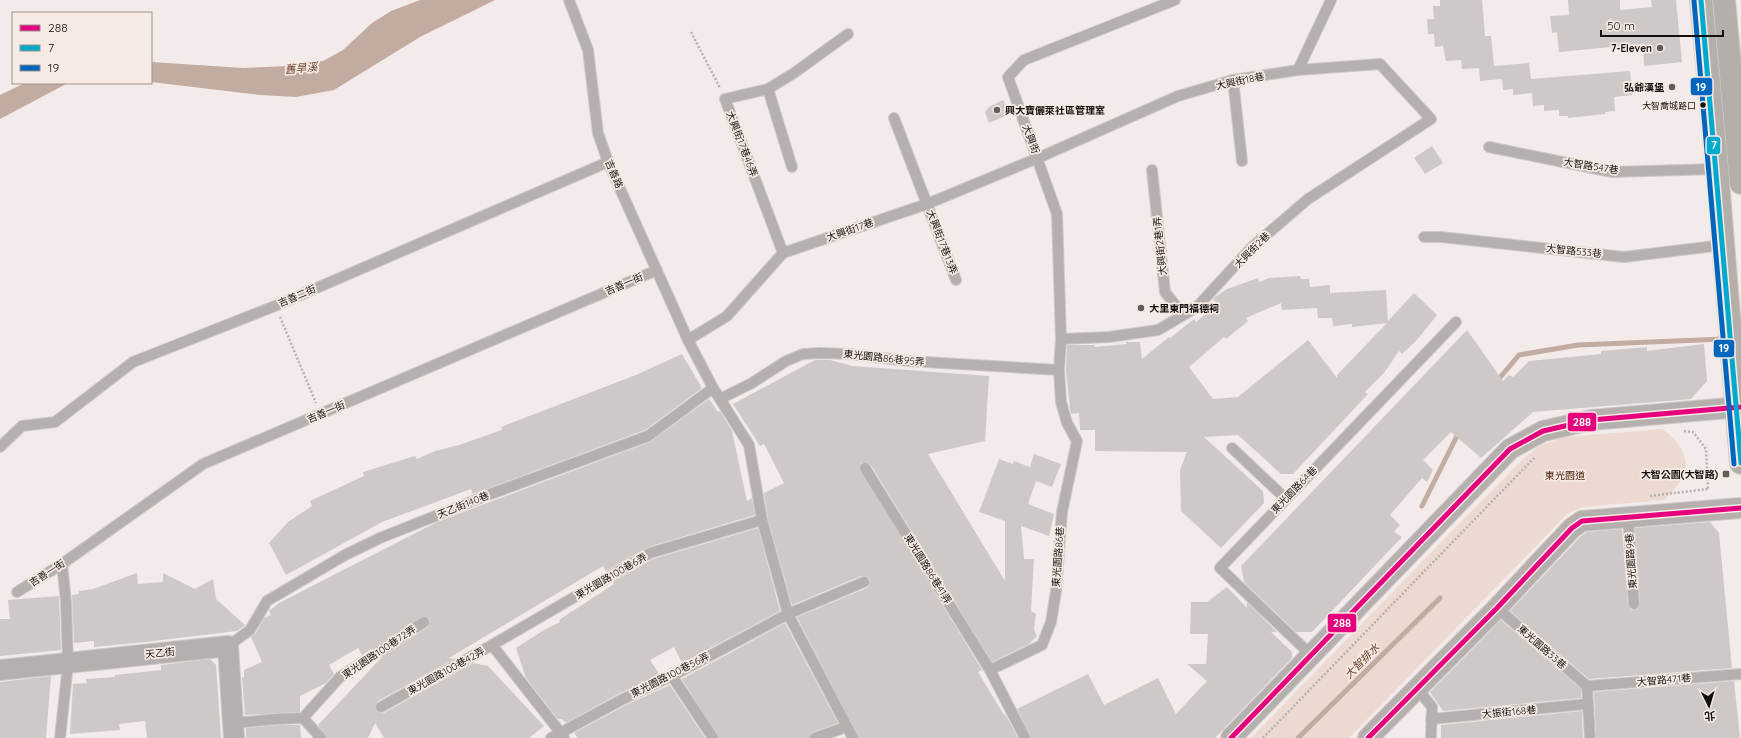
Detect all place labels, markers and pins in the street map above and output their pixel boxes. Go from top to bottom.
place label: 7-Eleven [1611,42,1652,55]
marker: 7-Eleven [1655,43,1665,53]
place label: 弘爺漢堡 [1624,81,1665,94]
marker: 弘爺漢堡 [1667,82,1677,92]
place label: 大智喬城路口 [1642,100,1696,111]
marker: 大智喬城路口 [1698,100,1708,110]
place label: 興大寶儷萊社區管理室 [1005,104,1105,117]
marker: 興大寶儷萊社區管理室 [992,105,1002,115]
place label: 大里東門福德祠 [1149,302,1219,315]
marker: 大里東門福德祠 [1136,303,1146,313]
place label: 大智公園(大智路) [1641,468,1718,481]
marker: 大智公園(大智路) [1721,469,1731,479]

